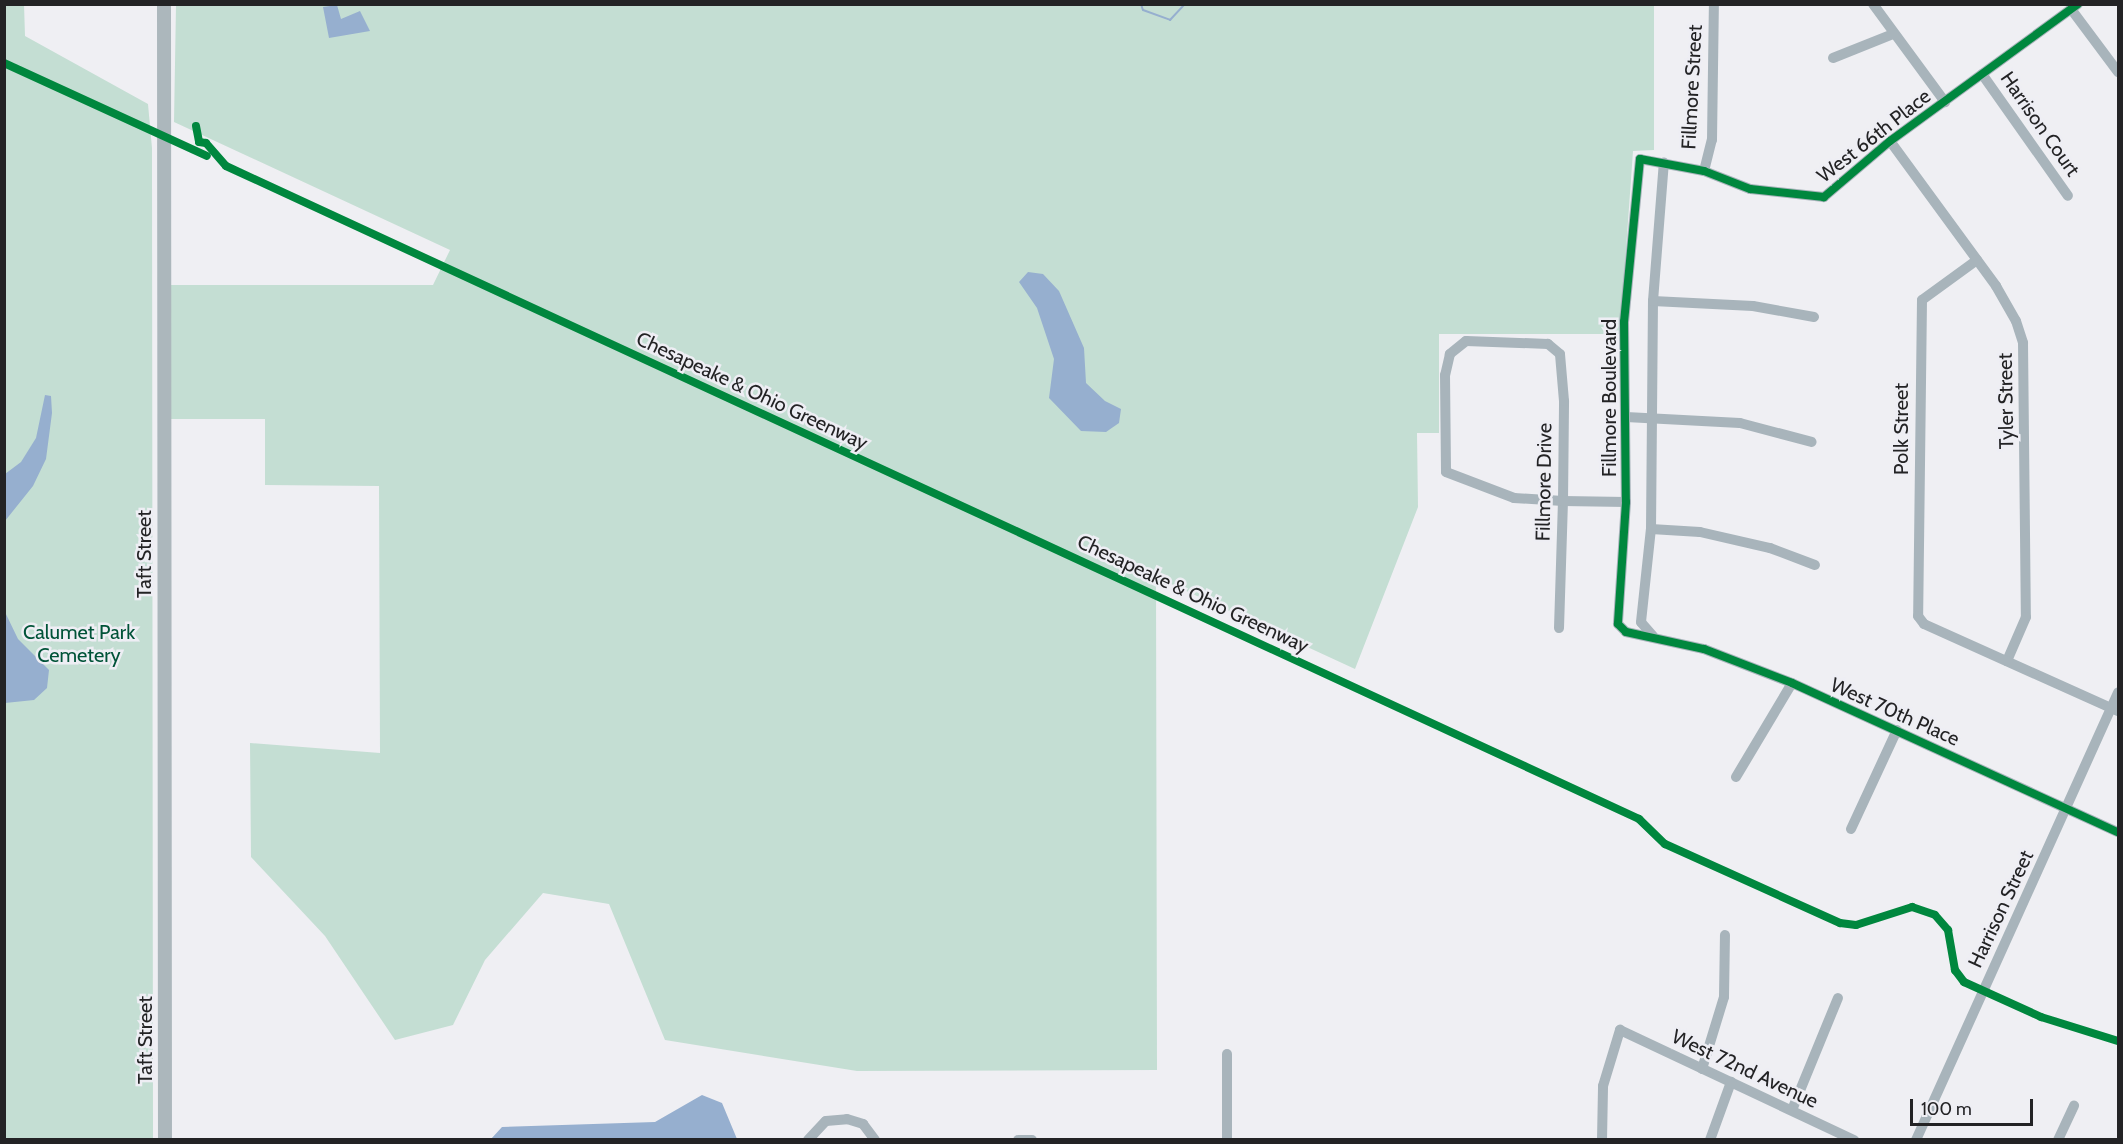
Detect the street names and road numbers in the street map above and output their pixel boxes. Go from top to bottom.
street label: Fillmore Street [1677,24,1707,150]
street label: Harrison Court [1995,67,2085,181]
street label: West 66th Place [1812,84,1936,188]
street label: Fillmore Boulevard [1597,319,1621,477]
street label: Chesapeake & Ohio Greenway [632,327,872,455]
street label: Tyler Street [1993,353,2019,449]
street label: Polk Street [1889,383,1913,475]
street label: Fillmore Drive [1531,423,1557,541]
street label: Taft Street [132,510,156,598]
street label: Chesapeake & Ohio Greenway [1073,530,1313,658]
street label: West 70th Place [1827,673,1963,751]
street label: Harrison Street [1963,846,2039,972]
street label: Taft Street [133,996,157,1084]
street label: West 72nd Avenue [1668,1025,1822,1113]

